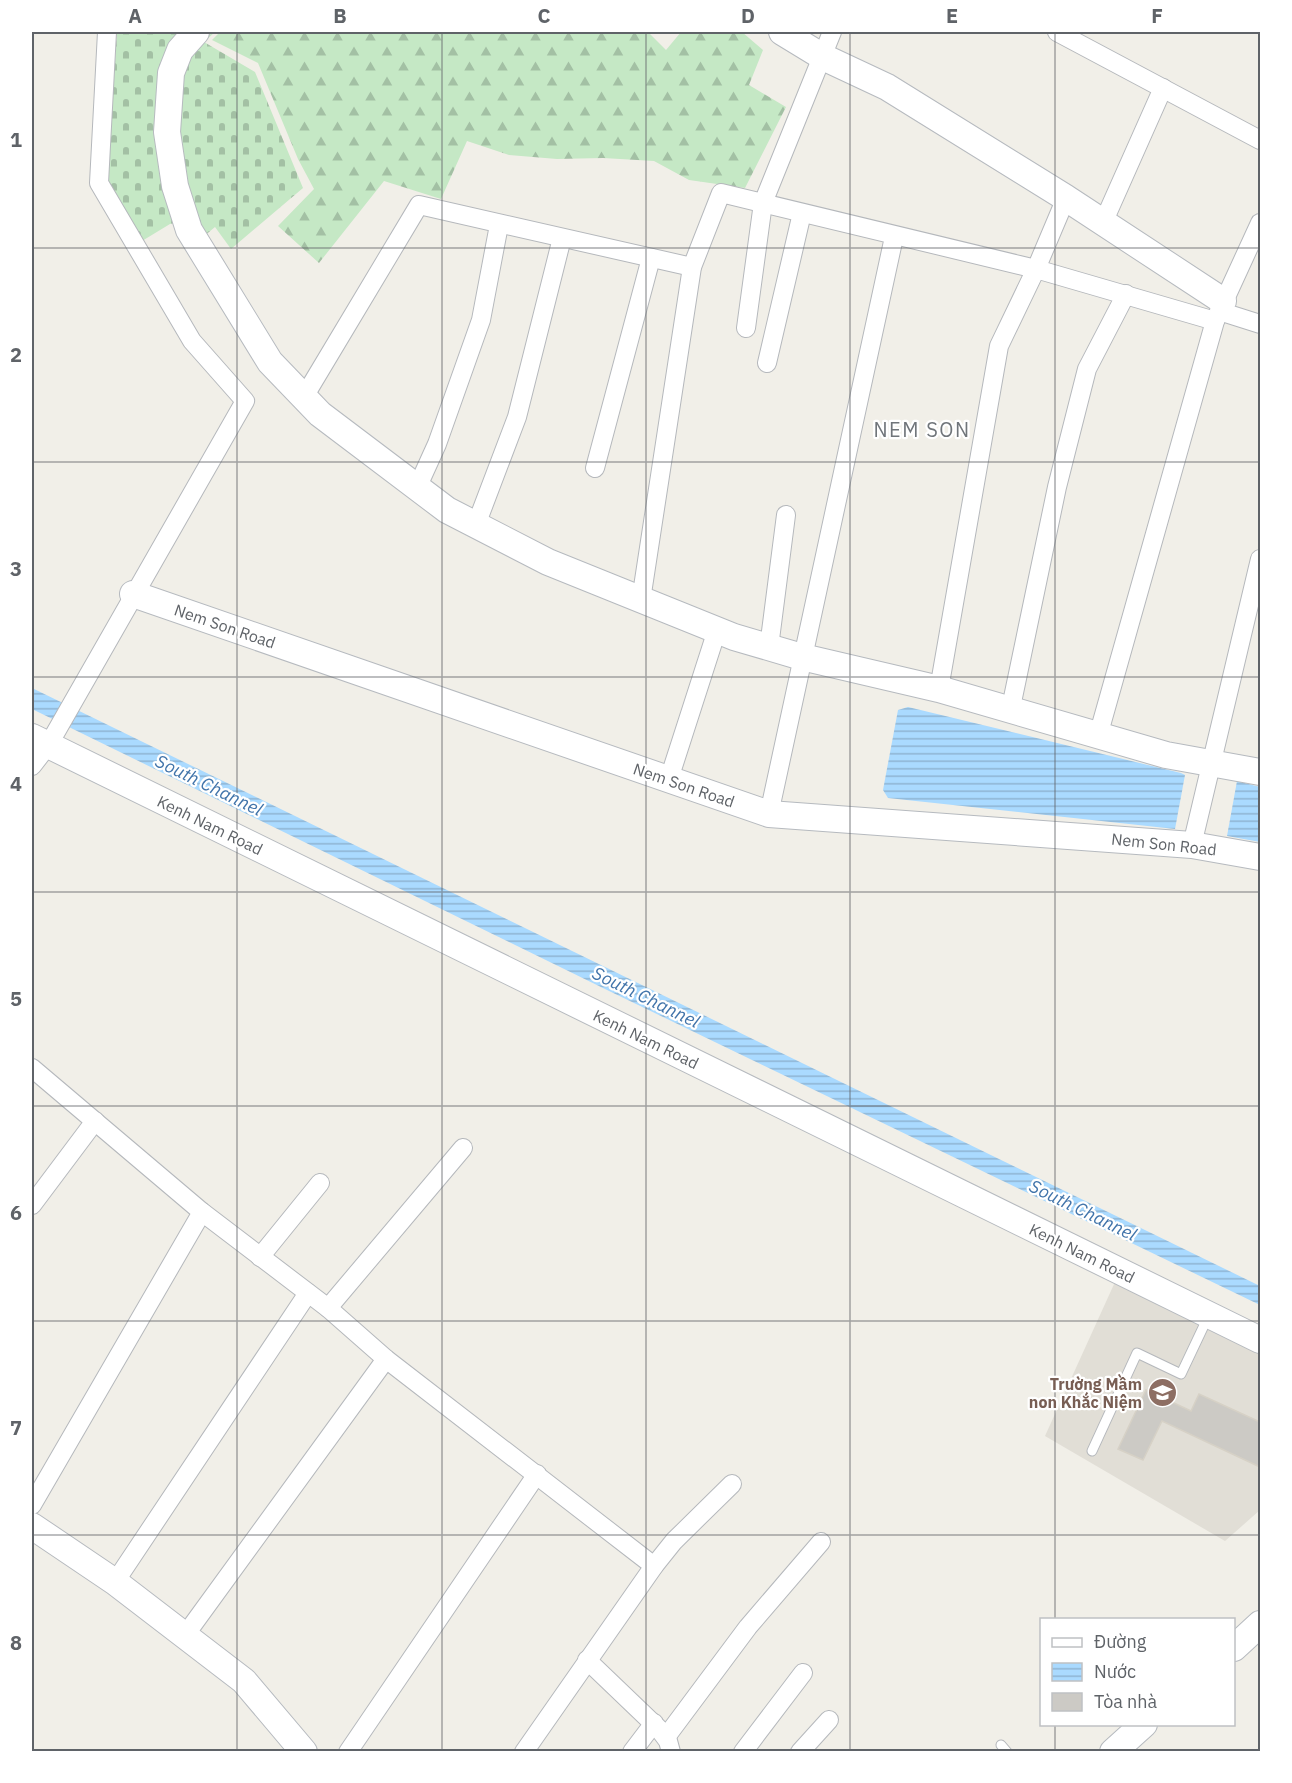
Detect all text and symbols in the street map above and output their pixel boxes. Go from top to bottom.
text: A [128,2,142,29]
text: B [333,2,347,29]
text: C [537,2,551,29]
text: D [741,2,755,29]
text: E [946,2,958,29]
text: F [1151,2,1163,29]
text: 1 [10,126,22,153]
text: 2 [10,341,22,368]
district label: NEM SON [873,416,971,443]
text: 3 [10,555,22,582]
street label: Nem Son Road [172,599,278,653]
water label: South Channel [152,749,267,821]
street label: Nem Son Road [631,758,737,812]
text: 4 [10,770,22,797]
street label: Kenh Nam Road [154,791,266,859]
street label: Nem Son Road [1110,829,1218,859]
water label: South Channel [589,961,704,1033]
text: 5 [10,985,22,1012]
street label: Kenh Nam Road [590,1005,702,1073]
water label: South Channel [1026,1174,1141,1246]
text: 6 [10,1199,22,1226]
street label: Kenh Nam Road [1026,1219,1138,1287]
place label: Trường Mầm non Khắc Niệm [1029,1373,1142,1412]
school or university icon: Trường Mầm non Khắc Niệm [1147,1377,1179,1409]
text: 7 [10,1414,22,1441]
legend [1040,1618,1235,1726]
text: 8 [10,1629,22,1656]
text: Đường [1094,1630,1147,1653]
text: Nước [1094,1660,1136,1683]
text: Tòa nhà [1094,1690,1158,1713]

